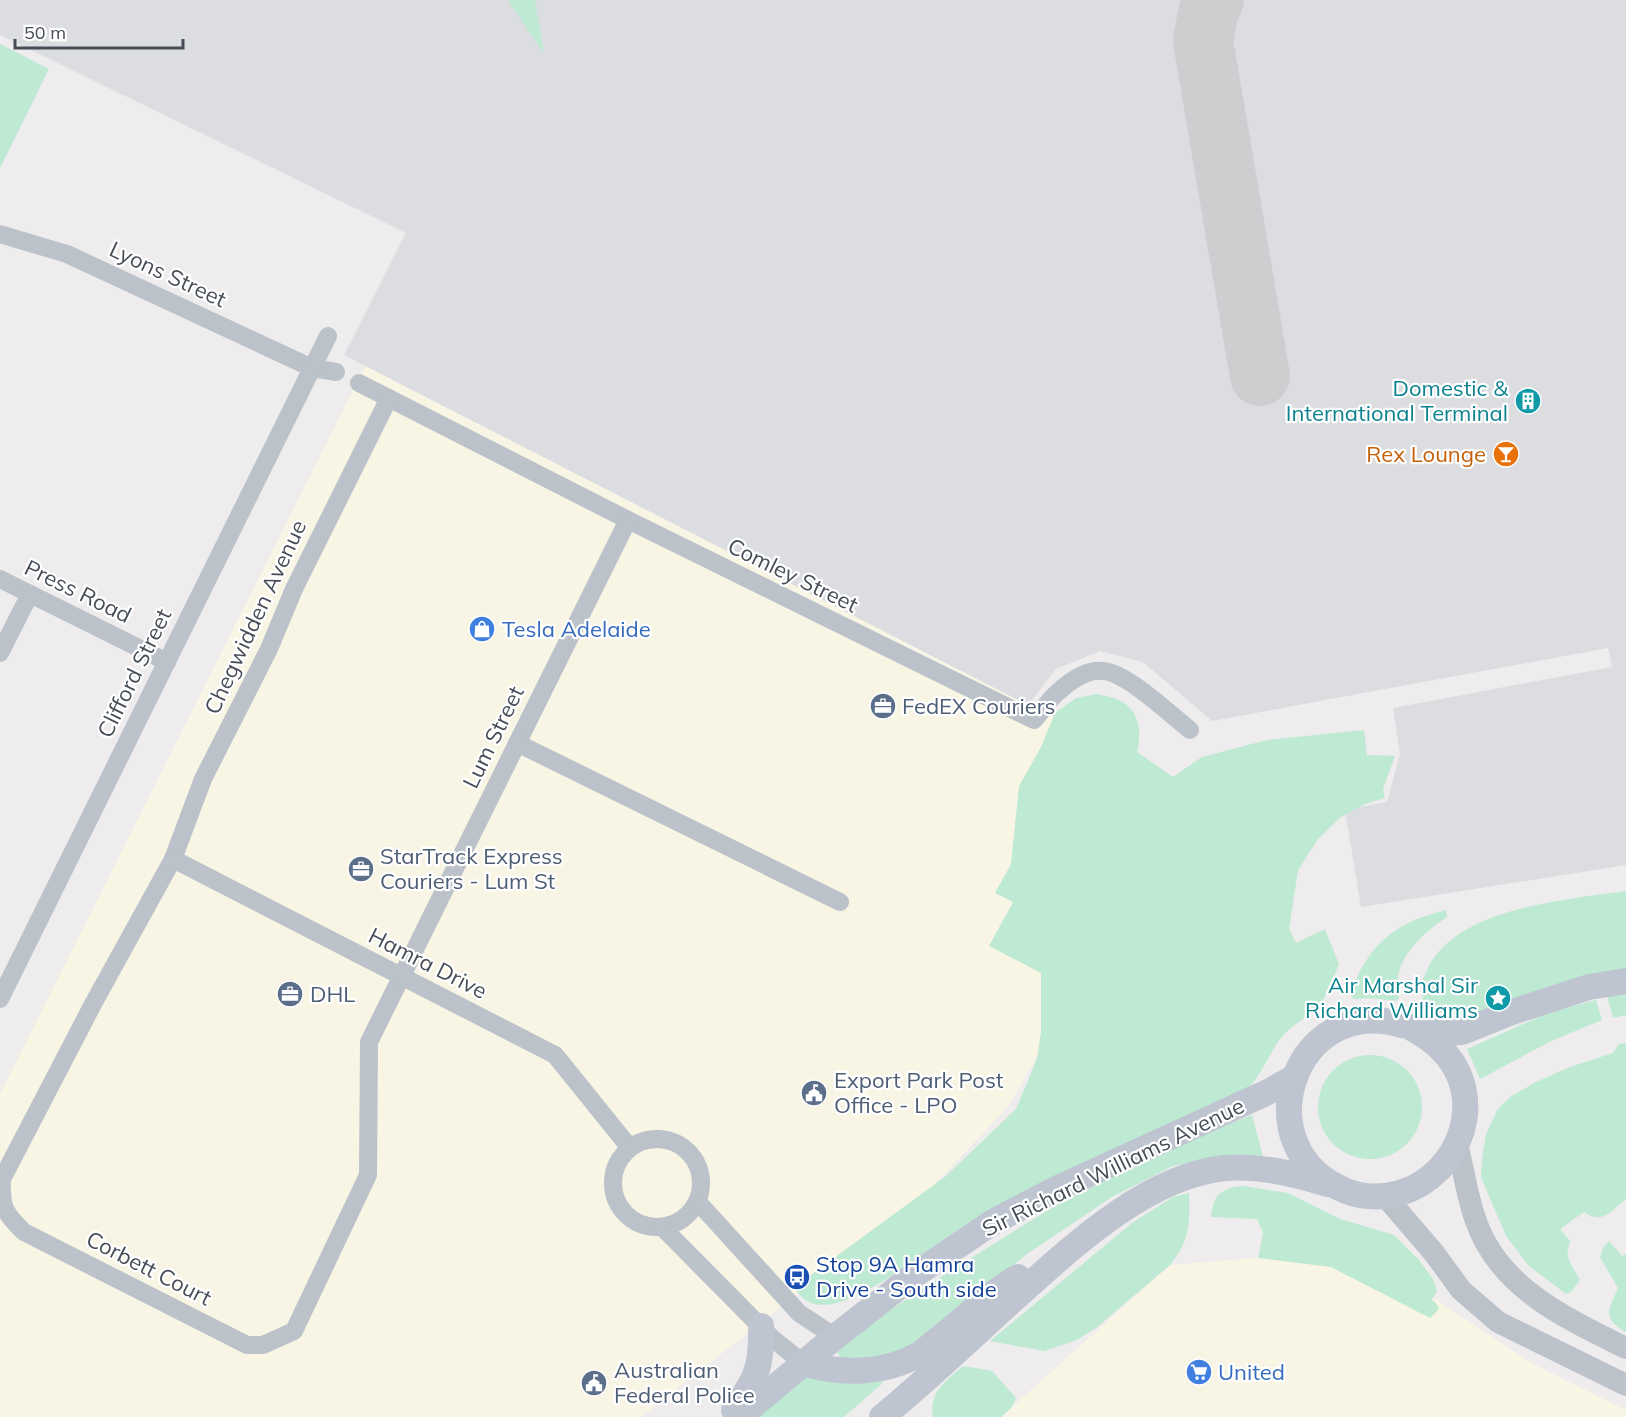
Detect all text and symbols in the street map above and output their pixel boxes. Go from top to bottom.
scale bar [15,12,183,50]
text: 50 m [24,21,66,44]
street label: Lyons Street [105,235,231,313]
place label: Domestic & International Terminal [1286,374,1509,427]
building icon: Domestic & International Terminal [1513,386,1543,416]
bar icon: Rex Lounge [1491,439,1521,469]
place label: Rex Lounge [1366,440,1486,468]
street label: Chegwidden Avenue [198,515,312,719]
street label: Comley Street [723,531,863,619]
street label: Press Road [20,553,136,629]
street label: Clifford Street [91,604,177,742]
shop icon: Tesla Adelaide [467,614,497,644]
place label: Tesla Adelaide [502,615,651,643]
street label: Lum Street [456,681,530,793]
office icon: FedEX Couriers [868,691,898,721]
place label: FedEX Couriers [902,692,1055,720]
place label: StarTrack Express Couriers - Lum St [380,842,563,895]
office icon: StarTrack Express Couriers - Lum St [346,854,376,884]
street label: Hamra Drive [364,921,492,1005]
place label: Air Marshal Sir Richard Williams [1305,971,1478,1024]
office icon: DHL [275,979,305,1009]
place label: DHL [310,980,355,1008]
place icon: Air Marshal Sir Richard Williams [1483,983,1513,1013]
place label: Export Park Post Office - LPO [834,1066,1004,1119]
public building icon: Export Park Post Office - LPO [799,1078,829,1108]
street label: Sir Richard Williams Avenue [977,1091,1249,1243]
street label: Corbett Court [82,1225,216,1312]
place label: Stop 9A Hamra Drive - South side [816,1250,997,1303]
bus stop icon: Stop 9A Hamra Drive - South side [782,1262,812,1292]
place label: Australian Federal Police [614,1356,755,1409]
supermarket icon: United [1184,1357,1214,1387]
place label: United [1218,1358,1285,1386]
public building icon: Australian Federal Police [579,1368,609,1398]

